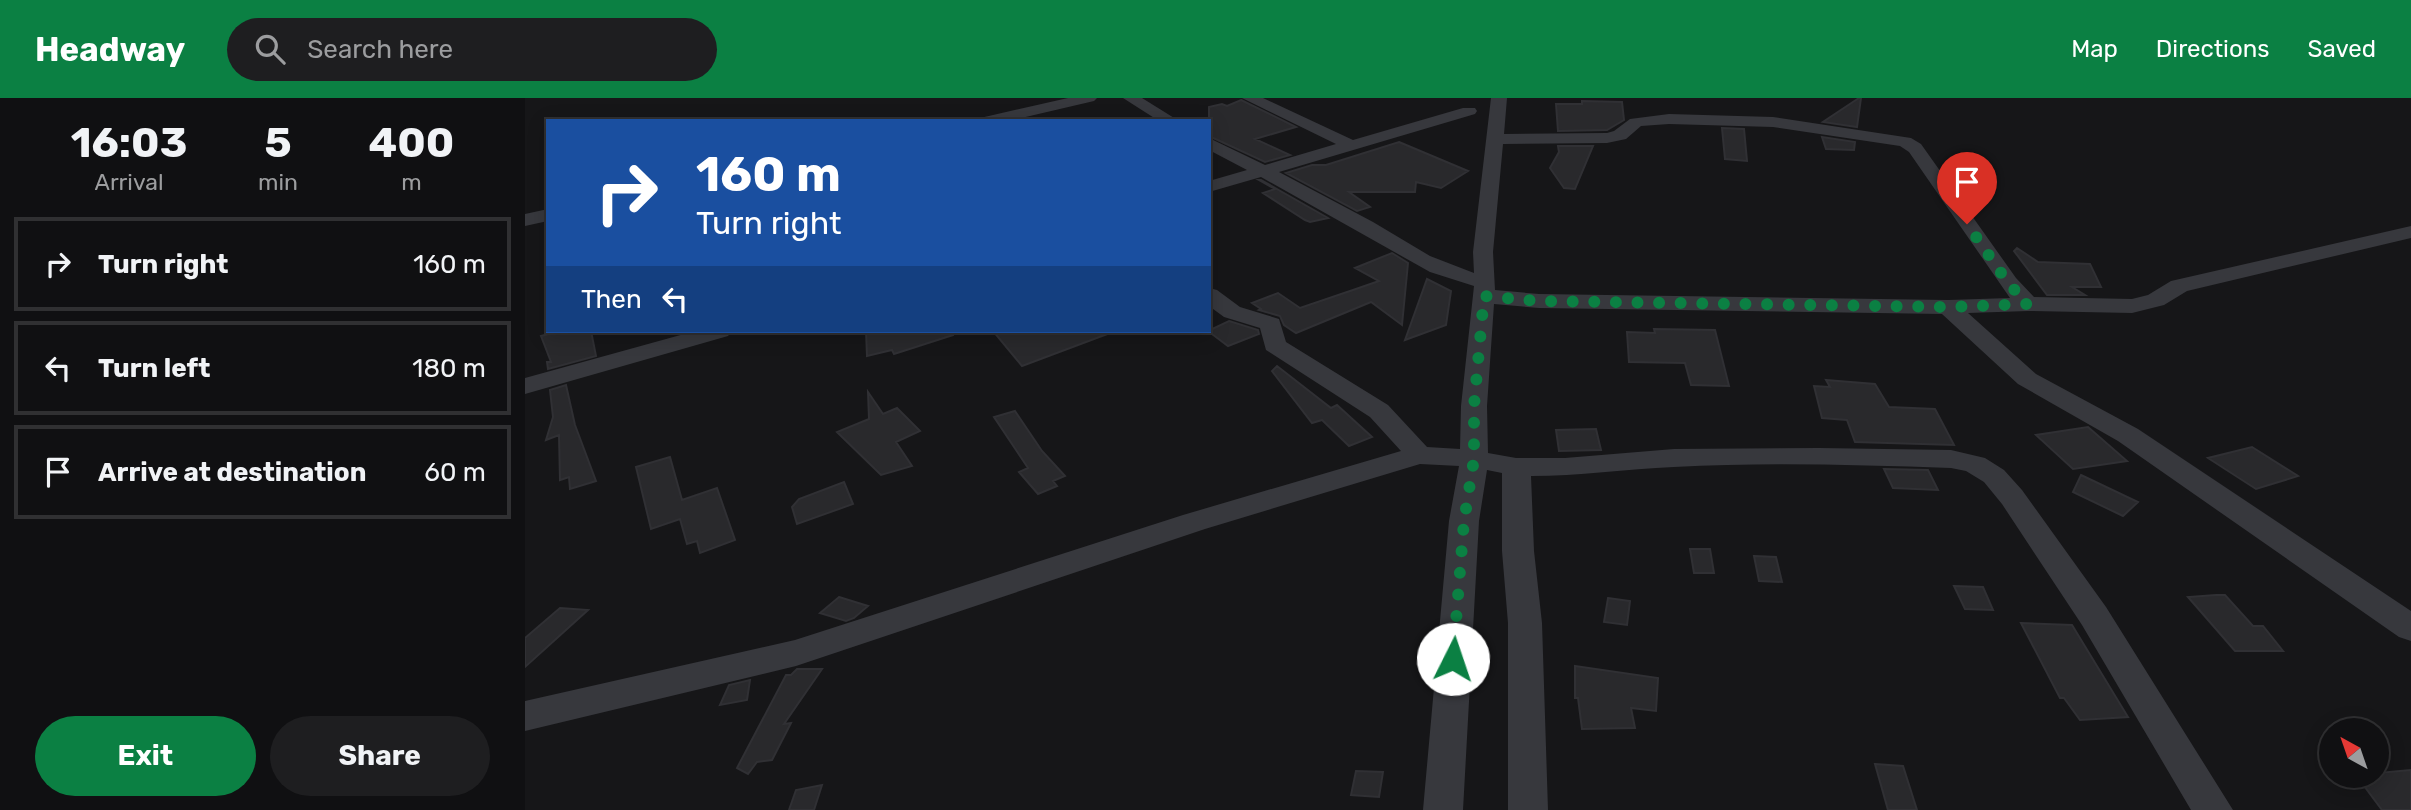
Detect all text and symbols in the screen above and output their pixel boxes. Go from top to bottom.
search box [227,18,717,81]
text: Headway [35,30,185,69]
icon: search [251,30,289,68]
text: Search here [307,34,453,65]
text: Map [2071,35,2118,63]
text: Directions [2156,35,2269,63]
text: Saved [2307,35,2376,63]
text: 16:03 [71,118,187,168]
text: 5 [264,118,292,168]
text: 400 [369,118,454,168]
text: 160 m [696,145,841,203]
icon: right [581,147,672,238]
pin [1937,152,1997,224]
icon: arrive [1948,163,1986,201]
text: Arrival [94,168,164,196]
text: min [258,168,298,196]
text: m [401,168,422,196]
text: Turn right [696,204,841,242]
icon: right [39,245,77,283]
text: Turn right [98,249,228,280]
text: 160 m [413,249,486,280]
icon: left [656,280,694,318]
text: Then [581,284,642,315]
icon: left [39,349,77,387]
text: Turn left [98,353,210,384]
text: 180 m [412,353,486,384]
icon: arrive [39,453,77,491]
text: Arrive at destination [98,457,366,488]
text: 60 m [424,457,486,488]
position arrow [1416,622,1490,696]
button: Exit [35,716,256,796]
button: Share [270,716,490,796]
north arrow [2319,718,2389,788]
map controls [2319,718,2389,788]

